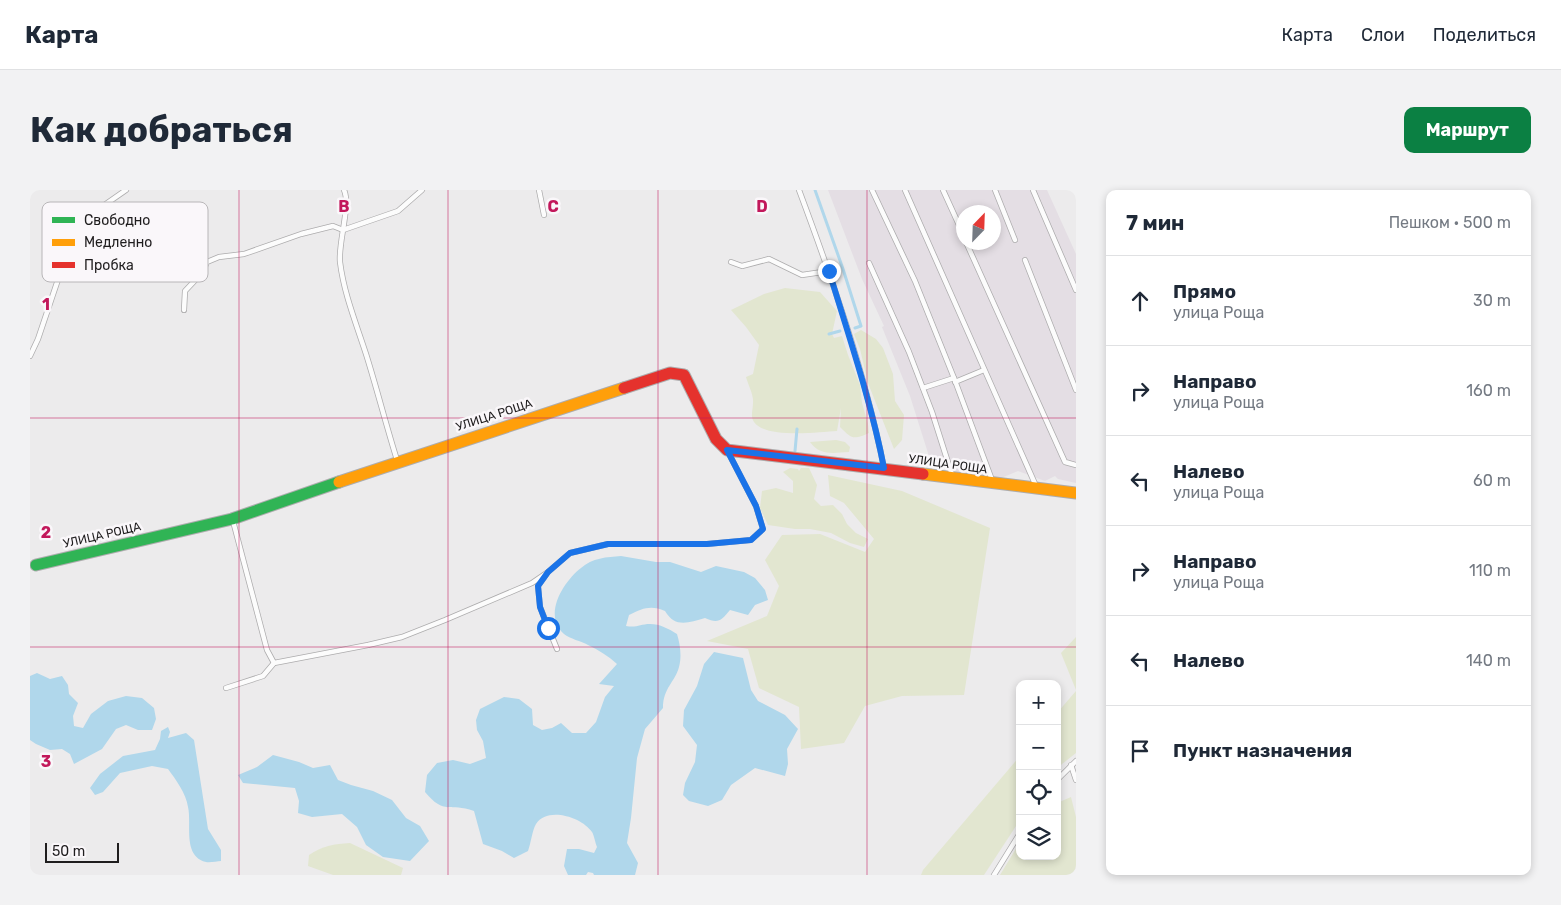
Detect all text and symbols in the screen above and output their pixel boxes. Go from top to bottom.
text: Карта [25,21,98,49]
text: Карта [1282,24,1333,46]
text: Слои [1361,24,1405,46]
text: Поделиться [1433,24,1536,46]
button: Маршрут [1404,107,1531,153]
text: Как добраться [30,109,293,151]
text: B [338,197,350,216]
text: C [547,197,559,216]
text: D [756,197,768,216]
legend [42,202,208,282]
north arrow [956,205,1001,250]
text: 7 мин [1126,210,1185,235]
text: Свободно [84,212,150,229]
text: Пешком · 500 m [1389,213,1511,232]
text: Медленно [84,234,152,251]
text: Пробка [84,257,134,274]
route end [818,260,841,283]
text: Прямо [1173,280,1236,303]
icon: ahead [1126,287,1154,315]
text: 30 m [1473,291,1511,310]
text: 1 [42,295,50,314]
text: улица Роща [1173,303,1264,322]
text: Направо [1173,370,1257,393]
icon: right [1126,377,1154,405]
text: 160 m [1466,381,1511,400]
text: улица Роща [1173,393,1264,412]
street label: УЛИЦА РОЩА [454,396,534,434]
street label: УЛИЦА РОЩА [908,452,988,476]
text: Налево [1173,460,1245,483]
icon: left [1126,467,1154,495]
text: 60 m [1473,471,1511,490]
text: улица Роща [1173,483,1264,502]
street label: УЛИЦА РОЩА [62,519,142,551]
text: 2 [41,523,51,542]
text: Направо [1173,550,1257,573]
icon: right [1126,557,1154,585]
text: 110 m [1469,561,1511,580]
text: улица Роща [1173,573,1264,592]
route start [537,617,560,640]
icon: left [1126,647,1154,675]
text: Налево [1173,649,1245,672]
text: 140 m [1466,651,1511,670]
map controls [1016,680,1061,860]
button: + [1016,680,1061,725]
button: − [1016,725,1061,770]
icon: arrive [1126,737,1154,765]
text: Пункт назначения [1173,739,1352,762]
text: 3 [41,752,51,771]
button: locate [1016,770,1061,815]
button: layers [1016,815,1061,860]
scale bar [45,840,119,863]
text: 50 m [52,843,85,860]

